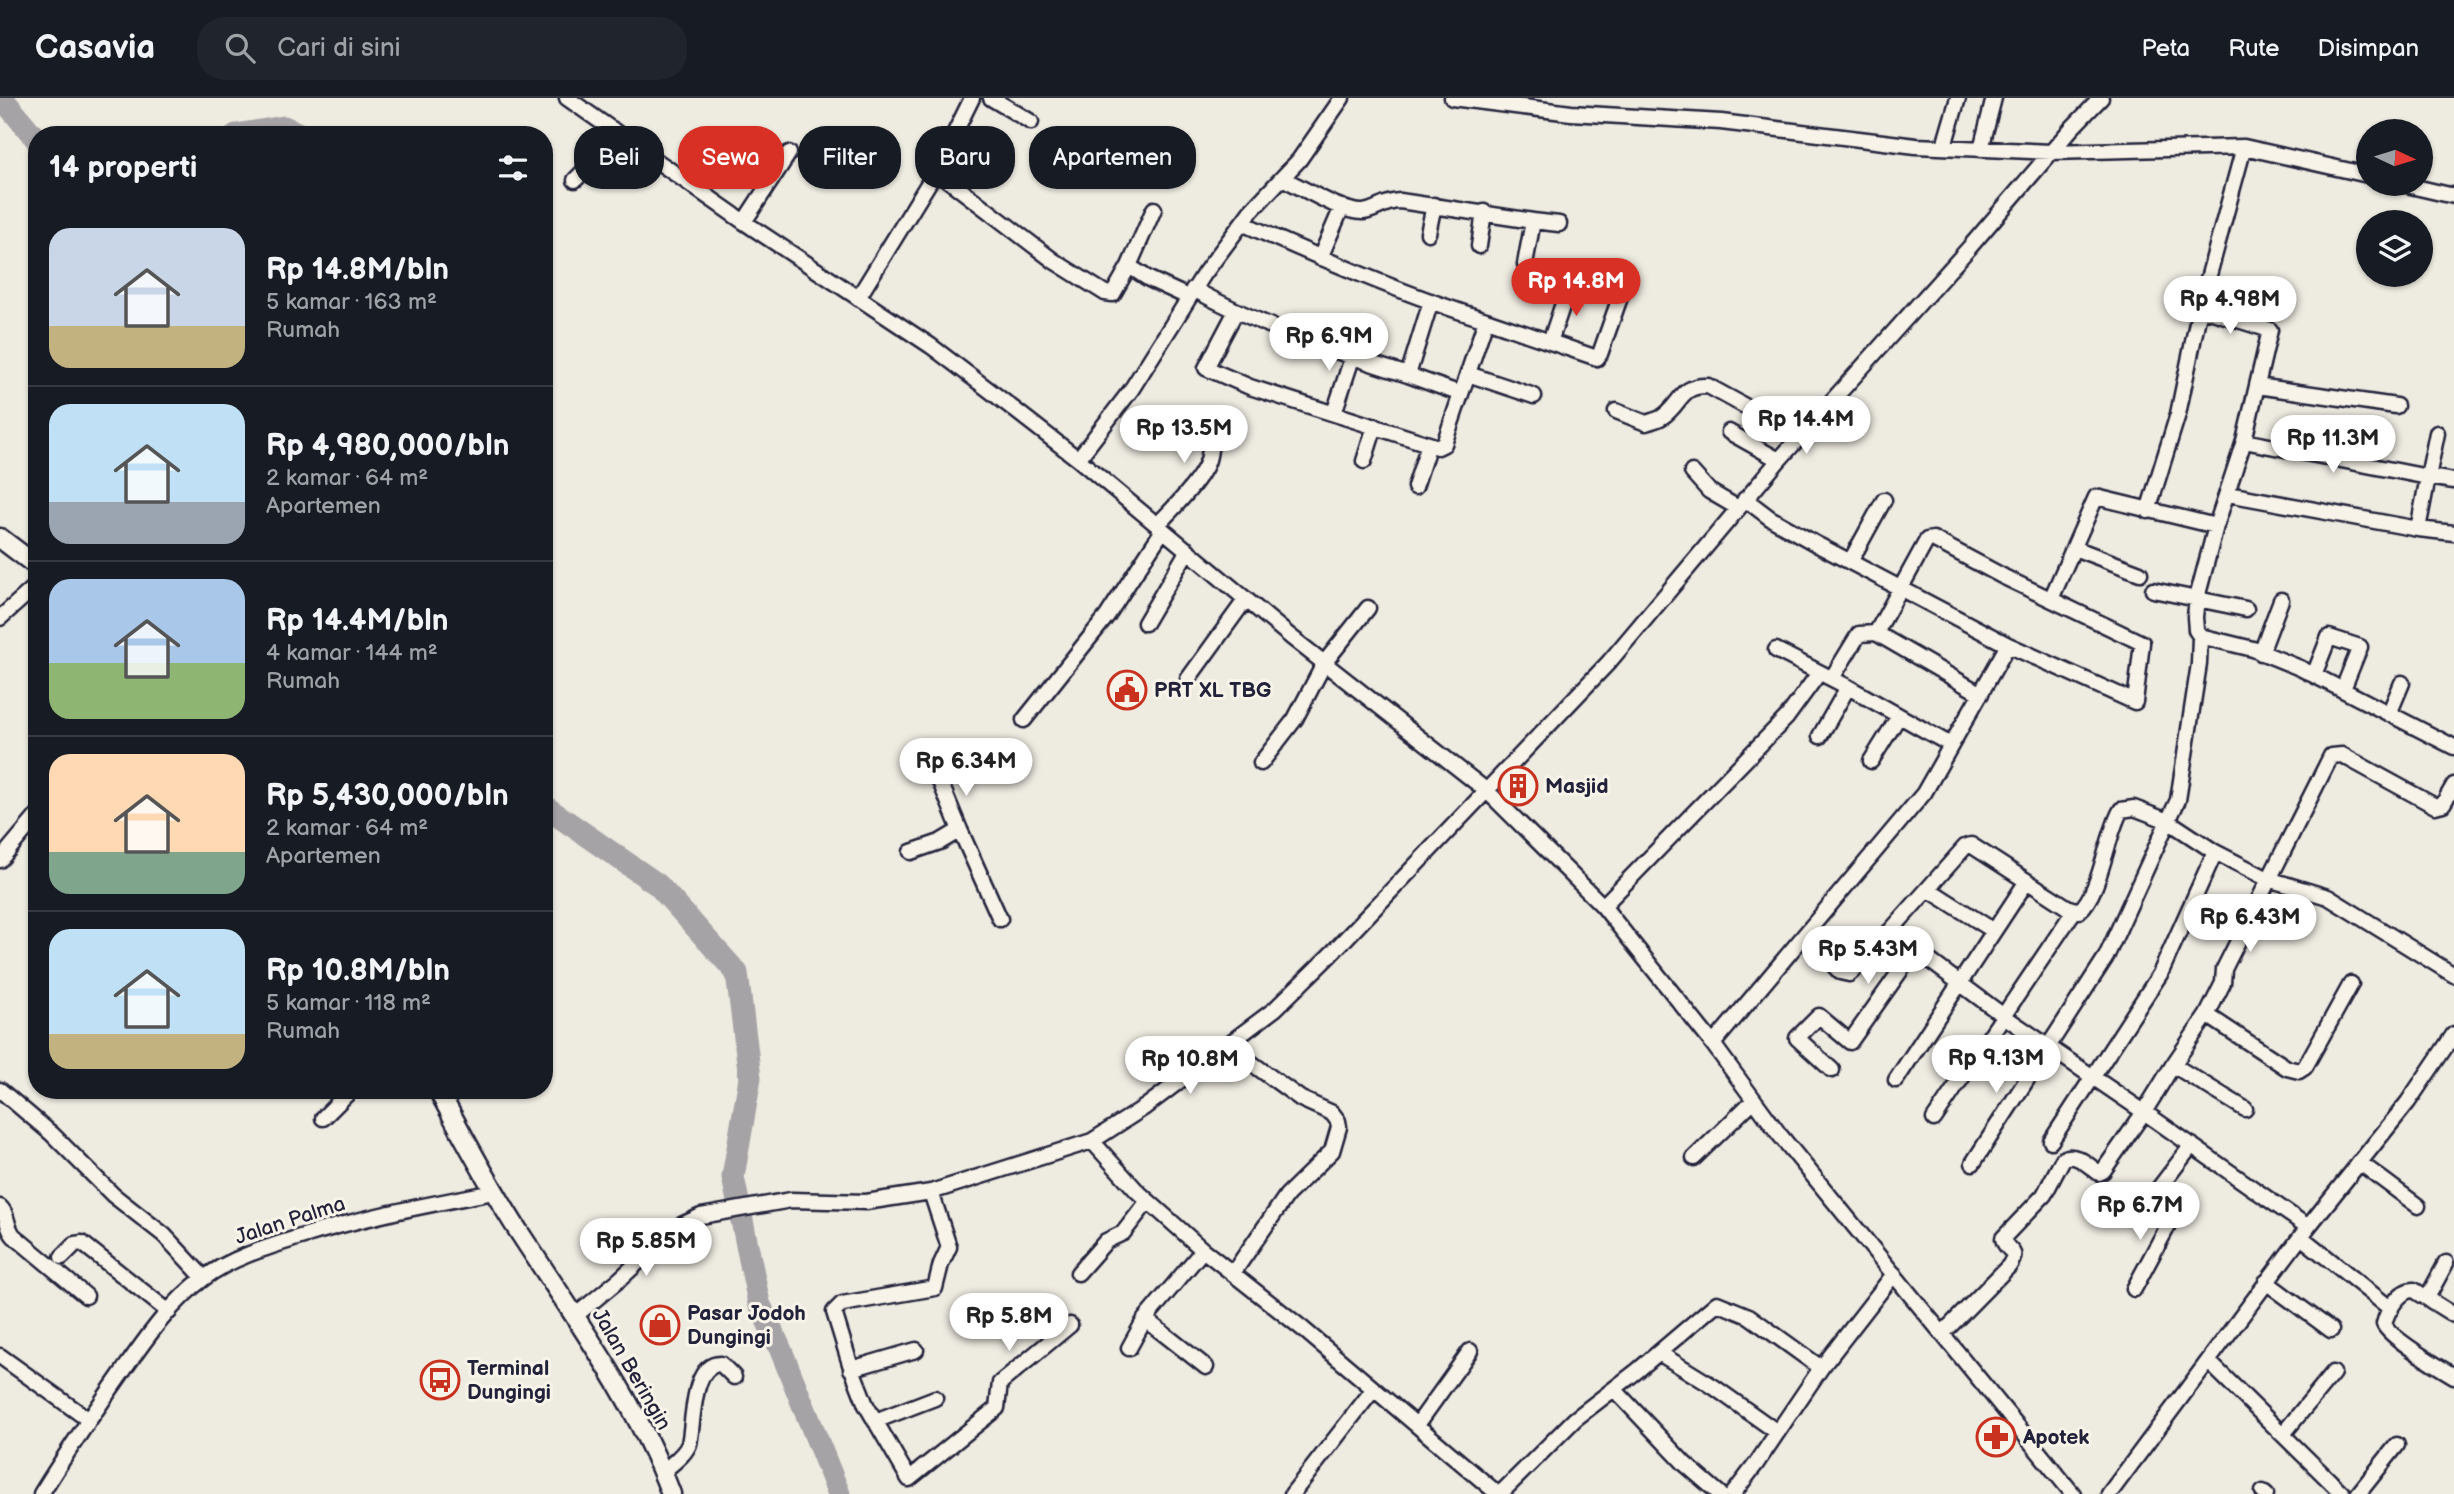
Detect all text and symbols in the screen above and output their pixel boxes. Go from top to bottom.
search box [197,17,687,80]
text: Casavia [35,28,155,68]
icon: search [221,29,259,67]
text: Cari di sini [277,33,401,64]
text: Peta [2142,34,2190,63]
text: Rute [2228,34,2280,63]
text: Disimpan [2318,34,2419,63]
north arrow [2356,119,2432,196]
map controls [2356,119,2433,287]
chip: Beli [574,126,664,189]
chip: Sewa [678,126,784,189]
chip: Filter [798,126,901,189]
chip: Baru [915,126,1015,189]
chip: Apartemen [1029,126,1196,189]
icon: filters [494,149,532,187]
text: 14 properti [49,150,197,186]
button: layers [2356,210,2433,287]
text: Rp 14.8M/bln [266,252,449,288]
icon: home [105,256,189,340]
pin: Rp 14.8M [1504,258,1648,318]
text: Rp 14.8M [1527,267,1625,295]
pin: Rp 4.98M [2158,276,2302,336]
text: Rp 4.98M [2180,285,2280,313]
text: 5 kamar · 163 m² [266,288,437,316]
pin: Rp 6.9M [1264,314,1394,373]
text: Rumah [266,316,340,344]
text: Rp 6.9M [1285,322,1373,350]
pin: Rp 14.4M [1734,396,1878,456]
text: Rp 14.4M [1758,405,1854,433]
pin: Rp 13.5M [1112,406,1256,465]
text: Rp 13.5M [1136,414,1232,442]
pin: Rp 11.3M [2261,416,2405,475]
text: Rp 11.3M [2287,424,2379,452]
text: Rp 4,980,000/bln [266,428,509,464]
icon: home [105,432,189,516]
text: 2 kamar · 64 m² [266,464,428,492]
text: Apartemen [266,492,381,520]
text: Rp 14.4M/bln [266,603,449,639]
icon: home [105,607,189,691]
text: 4 kamar · 144 m² [266,639,438,667]
text: Rumah [266,667,340,695]
public building icon: PRT XL TBG [1106,669,1148,711]
place label: PRT XL TBG [1154,678,1272,703]
pin: Rp 6.34M [894,738,1038,798]
text: Rp 6.34M [916,747,1016,775]
building icon: Masjid [1497,765,1539,807]
place label: Masjid [1545,774,1609,799]
text: Rp 5,430,000/bln [266,778,509,814]
icon: home [105,782,189,866]
text: 2 kamar · 64 m² [266,814,428,842]
text: Apartemen [266,842,381,870]
pin: Rp 6.43M [2178,894,2322,954]
text: Rp 6.43M [2200,903,2300,931]
pin: Rp 5.43M [1796,926,1940,986]
text: Rp 5.43M [1818,935,1918,963]
text: Rp 10.8M/bln [266,953,450,989]
icon: home [105,957,189,1041]
text: 5 kamar · 118 m² [266,989,431,1017]
text: Rumah [266,1017,340,1045]
pin: Rp 9.13M [1924,1035,2068,1095]
pin: Rp 10.8M [1118,1037,1262,1096]
text: Rp 9.13M [1948,1044,2044,1072]
text: Rp 10.8M [1141,1045,1239,1073]
pin: Rp 6.7M [2075,1182,2205,1242]
street label: Jalan Palma [232,1191,348,1250]
text: Rp 6.7M [2097,1191,2183,1219]
pin: Rp 5.85M [574,1218,718,1278]
text: Rp 5.85M [596,1227,696,1255]
pin: Rp 5.8M [944,1294,1074,1353]
place label: Pasar Jodoh Dungingi [687,1301,806,1350]
text: Rp 5.8M [965,1302,1053,1330]
street label: Jalan Beringin [587,1304,676,1435]
shop icon: Pasar Jodoh Dungingi [639,1304,681,1346]
place label: Terminal Dungingi [467,1356,551,1405]
bus stop icon: Terminal Dungingi [419,1359,461,1401]
pharmacy icon: Apotek [1975,1416,2017,1458]
place label: Apotek [2022,1425,2089,1450]

